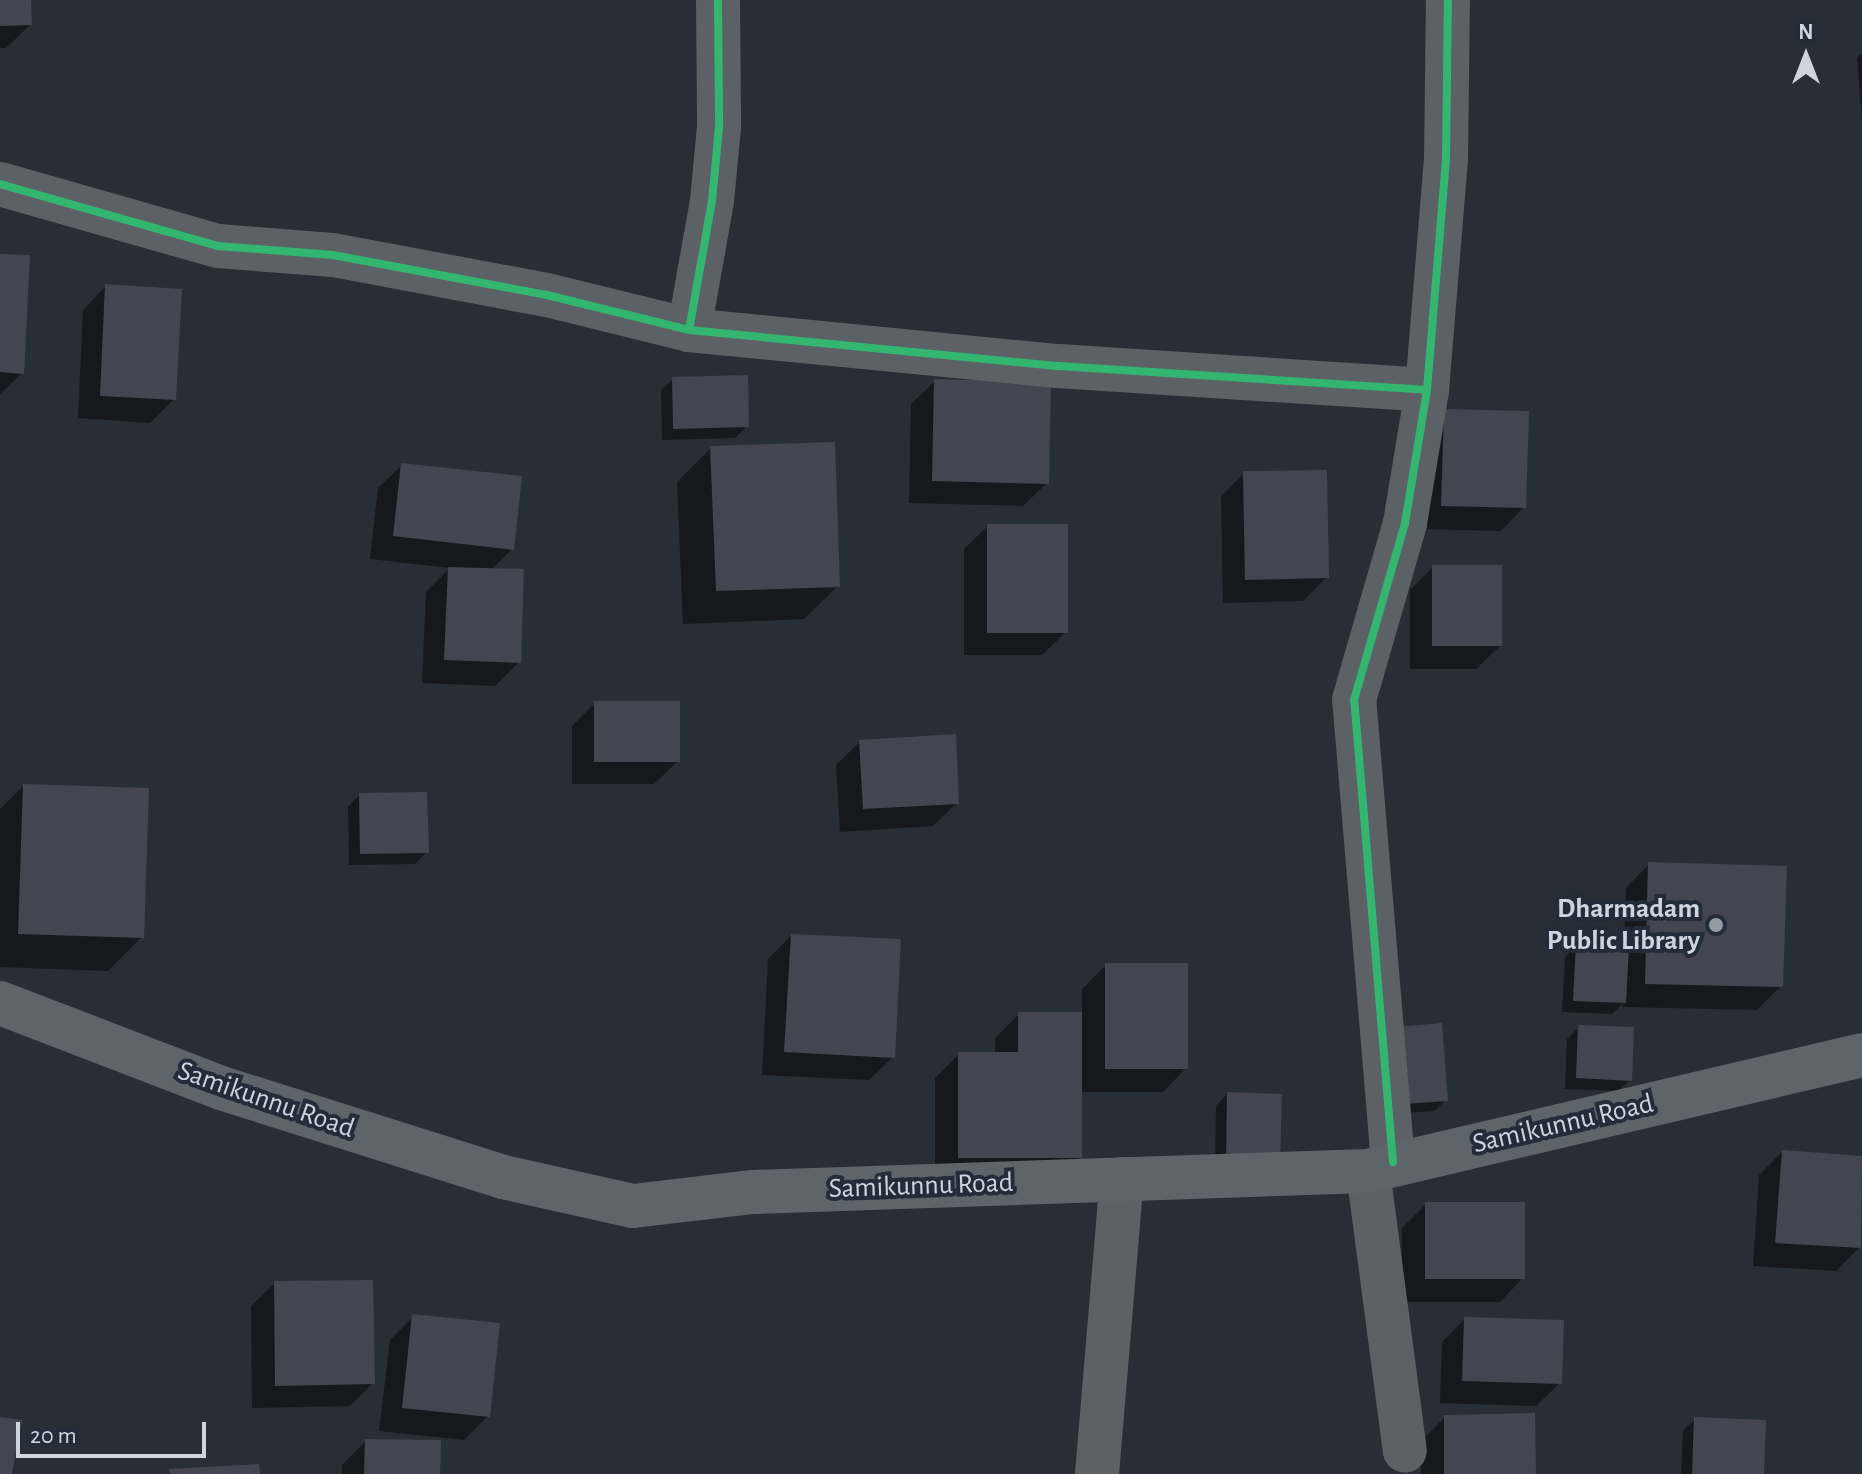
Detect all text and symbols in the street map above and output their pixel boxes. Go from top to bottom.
north arrow [1766,16,1846,96]
text: N [1798,21,1814,43]
place label: Dharmadam Public Library [1547,892,1700,958]
marker: Dharmadam Public Library [1707,916,1725,934]
street label: Samikunnu Road [173,1054,359,1146]
street label: Samikunnu Road [1469,1087,1657,1161]
street label: Samikunnu Road [828,1166,1014,1206]
scale bar [20,1406,210,1456]
text: 20 m [30,1424,77,1448]

